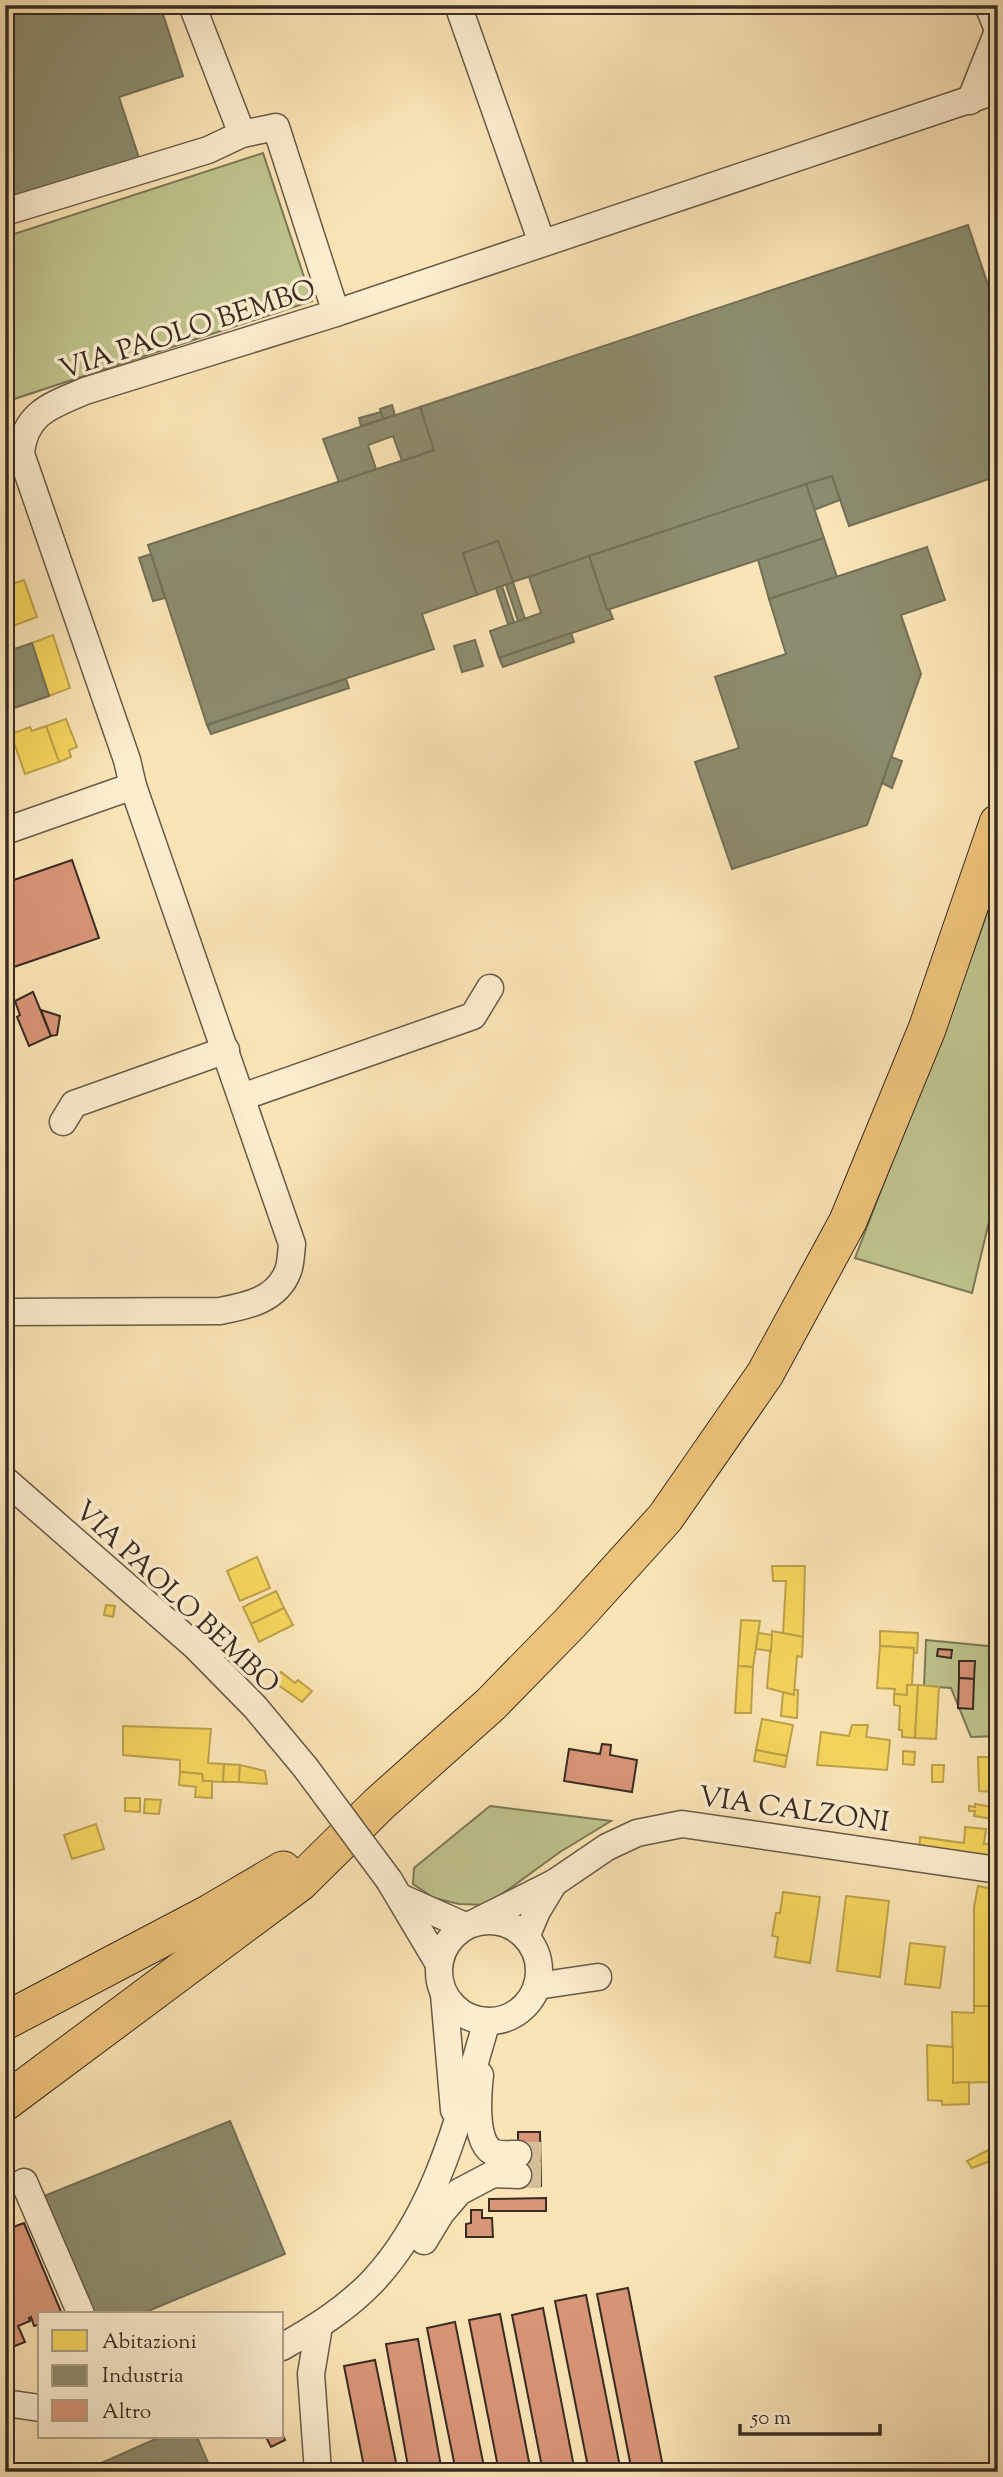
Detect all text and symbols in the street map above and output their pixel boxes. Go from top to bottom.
street label: VIA PAOLO BEMBO [55,271,321,391]
street label: VIA PAOLO BEMBO [64,1492,287,1704]
street label: VIA CALZONI [696,1778,892,1844]
legend [38,2312,284,2438]
text: Abitazioni [102,2328,197,2358]
text: Industria [102,2362,184,2392]
scale bar [740,2393,880,2437]
text: Altro [102,2398,151,2428]
text: 50 m [750,2404,791,2434]

